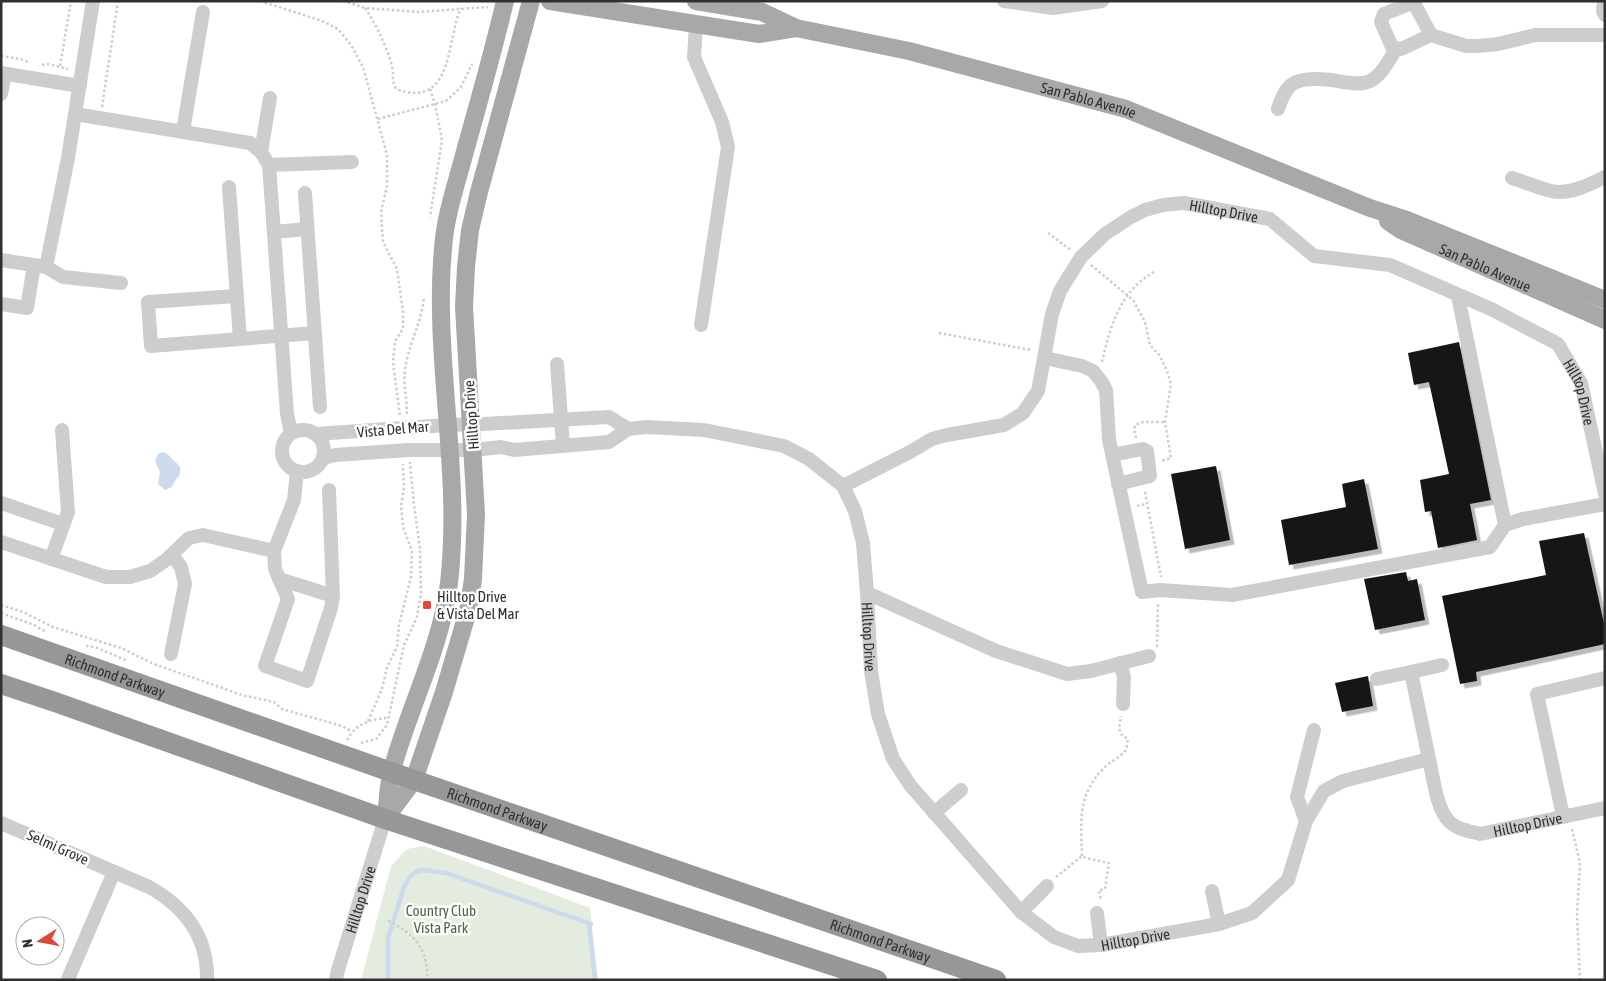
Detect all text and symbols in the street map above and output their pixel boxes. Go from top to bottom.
street label: San Pablo Avenue [1039,78,1139,121]
street label: Hilltop Drive [1188,196,1260,225]
street label: San Pablo Avenue [1437,240,1534,295]
street label: Hilltop Drive [1560,356,1598,427]
street label: Hilltop Drive [460,379,482,450]
street label: Vista Del Mar [356,417,430,441]
place label: Hilltop Drive & Vista Del Mar [437,588,520,622]
marker: Hilltop Drive & Vista Del Mar [421,599,433,611]
street label: Hilltop Drive [859,601,880,672]
street label: Richmond Parkway [63,650,168,701]
street label: Richmond Parkway [445,784,550,834]
street label: Hilltop Drive [1492,809,1564,840]
street label: Selmi Grove [25,826,92,868]
street label: Hilltop Drive [341,864,378,935]
park label: Country Club Vista Park [406,902,476,936]
street label: Richmond Parkway [828,915,933,965]
north arrow [15,916,65,966]
street label: Hilltop Drive [1100,924,1171,953]
text: N [19,938,36,949]

